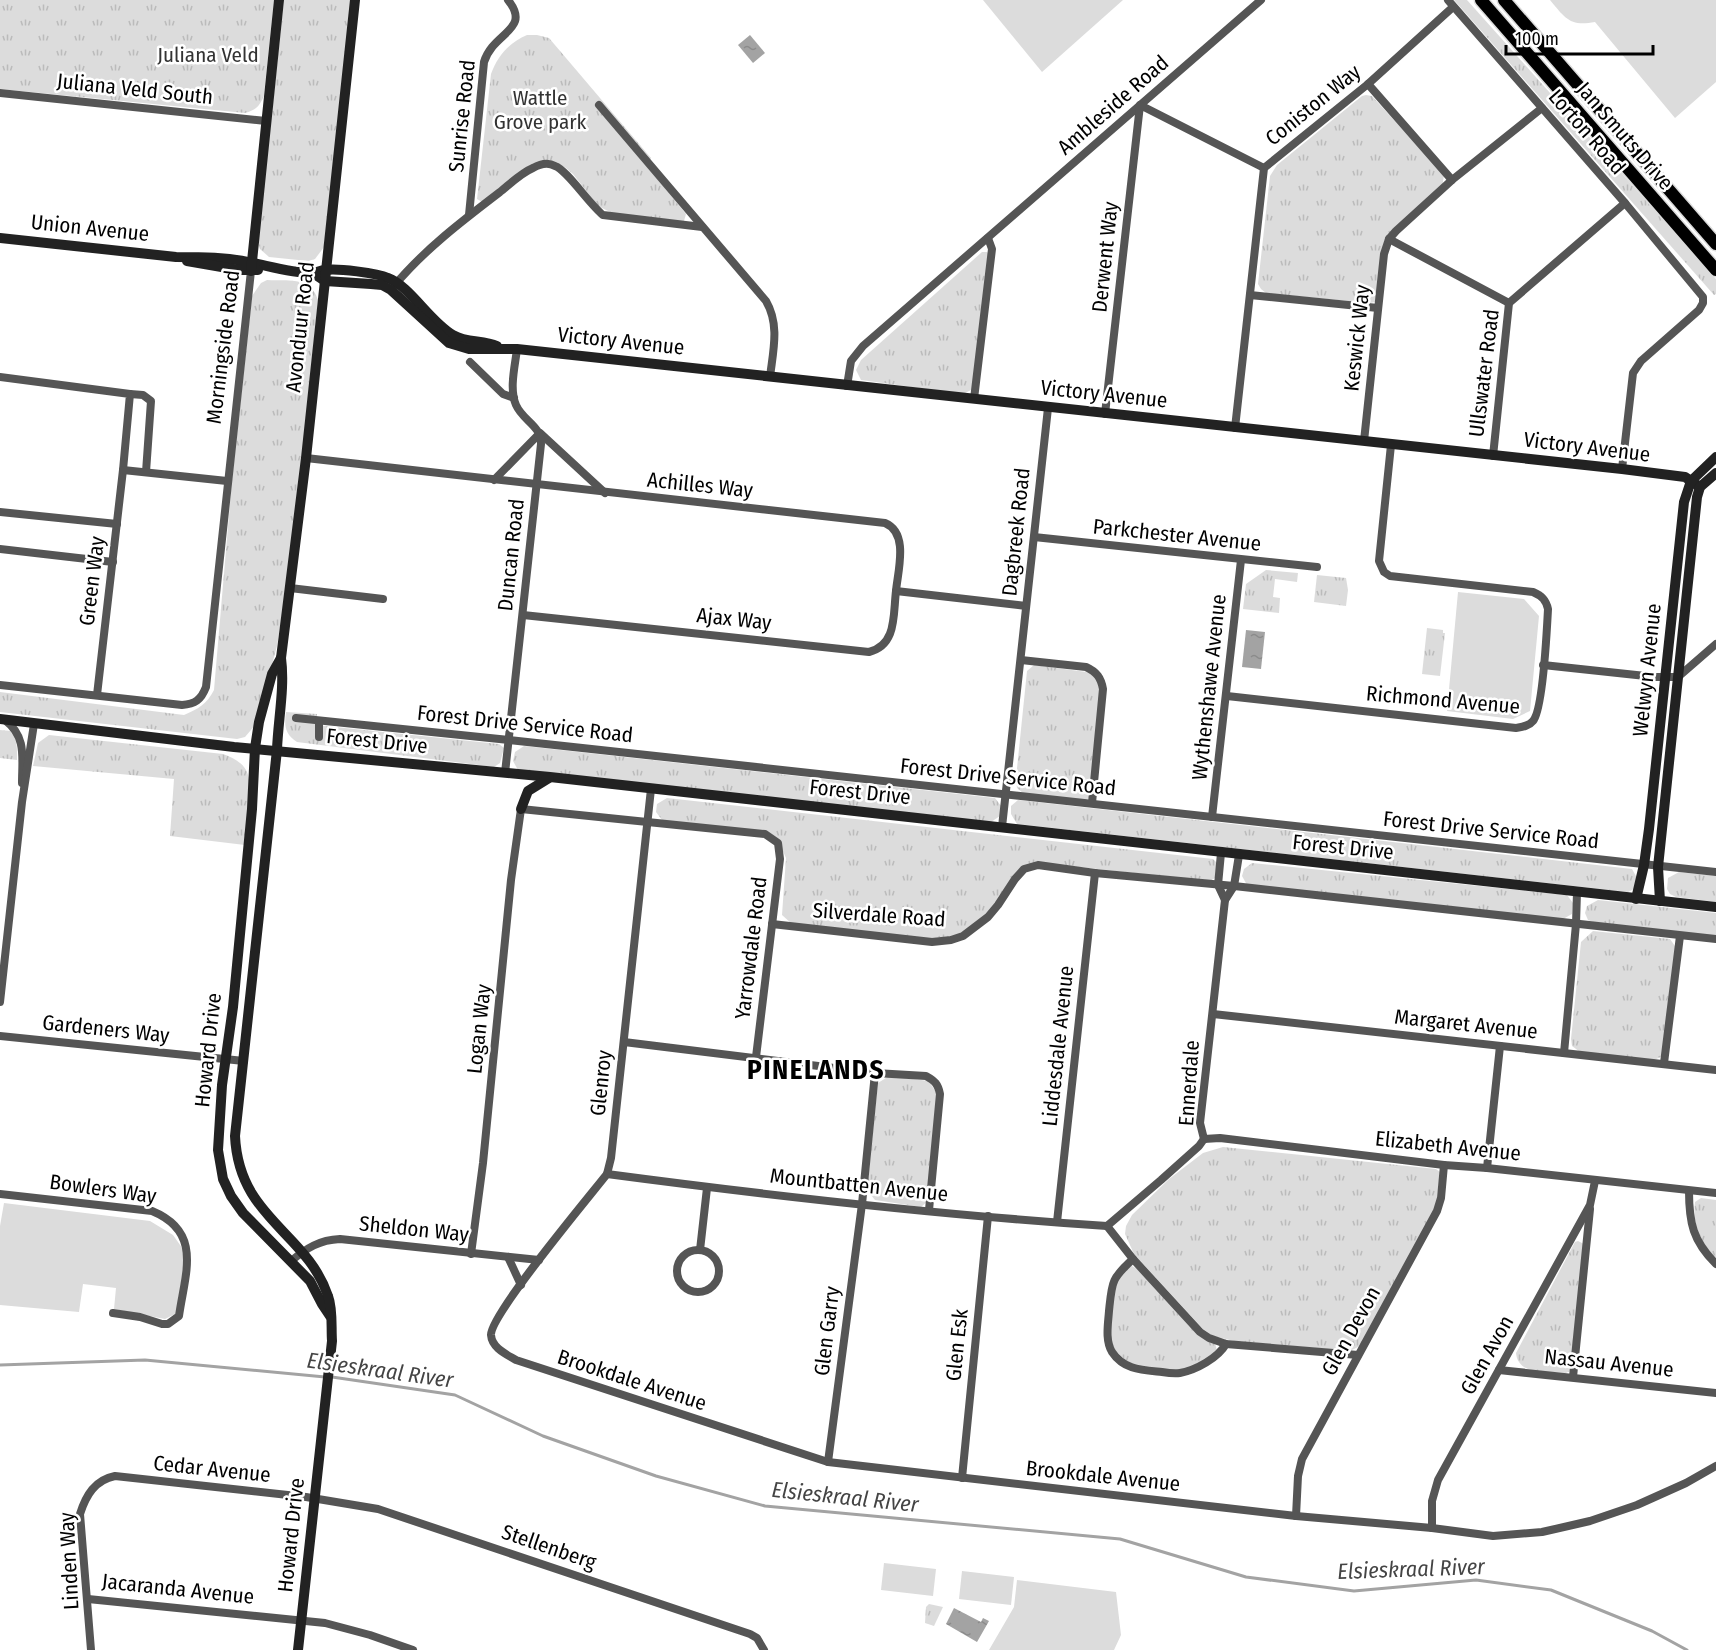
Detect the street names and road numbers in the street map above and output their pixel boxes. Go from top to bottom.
street label: Ambleside Road [1052,50,1174,160]
street label: Sunrise Road [443,58,481,174]
street label: Coniston Way [1260,58,1366,151]
street label: Juliana Veld South [56,68,214,110]
street label: Jan Smuts Drive [1571,77,1679,195]
street label: Lorton Road [1543,84,1631,180]
street label: Derwent Way [1086,200,1124,314]
street label: Union Avenue [30,209,150,247]
street label: Avonduur Road [280,260,320,394]
street label: Morningside Road [201,269,245,425]
street label: Keswick Way [1338,283,1376,393]
street label: Ullswater Road [1463,308,1505,438]
street label: Victory Avenue [556,321,686,361]
street label: Victory Avenue [1039,374,1169,414]
street label: Victory Avenue [1522,426,1652,468]
street label: Achilles Way [646,467,755,504]
street label: Dagbreek Road [996,467,1036,597]
street label: Duncan Road [492,498,530,612]
street label: Parkchester Avenue [1092,513,1262,557]
street label: Green Way [74,534,110,627]
street label: Wythenshawe Avenue [1186,593,1232,781]
street label: Ajax Way [695,602,773,636]
street label: Welwyn Avenue [1627,602,1667,738]
street label: Richmond Avenue [1365,680,1521,720]
street label: Forest Drive Service Road [416,700,634,748]
street label: Forest Drive [325,723,429,759]
street label: Forest Drive Service Road [899,753,1117,801]
street label: Forest Drive [808,774,912,810]
street label: Forest Drive Service Road [1382,806,1600,854]
street label: Forest Drive [1291,829,1395,865]
street label: Yarrowdale Road [729,875,773,1021]
street label: Silverdale Road [812,897,946,933]
street label: Liddesdale Avenue [1037,964,1079,1128]
street label: Logan Way [461,982,497,1075]
street label: Howard Drive [189,991,227,1109]
street label: Margaret Avenue [1393,1004,1539,1044]
street label: Gardeners Way [41,1009,171,1049]
street label: Ennerdale [1173,1039,1205,1127]
street label: Glenroy [585,1048,617,1117]
street label: Elizabeth Avenue [1374,1125,1522,1167]
street label: Mountbatten Avenue [769,1163,949,1207]
street label: Bowlers Way [48,1169,159,1209]
street label: Sheldon Way [358,1210,471,1248]
street label: Glen Devon [1316,1282,1386,1380]
street label: Glen Garry [809,1284,845,1377]
street label: Glen Esk [940,1307,974,1382]
street label: Glen Avon [1455,1311,1519,1399]
street label: Nassau Avenue [1543,1343,1675,1383]
street label: Brookdale Avenue [554,1344,710,1416]
street label: Cedar Avenue [152,1450,272,1488]
street label: Brookdale Avenue [1025,1455,1181,1497]
street label: Howard Drive [272,1476,310,1594]
street label: Linden Way [53,1511,85,1610]
street label: Stellenberg [498,1519,600,1575]
street label: Jacaranda Avenue [101,1568,255,1610]

